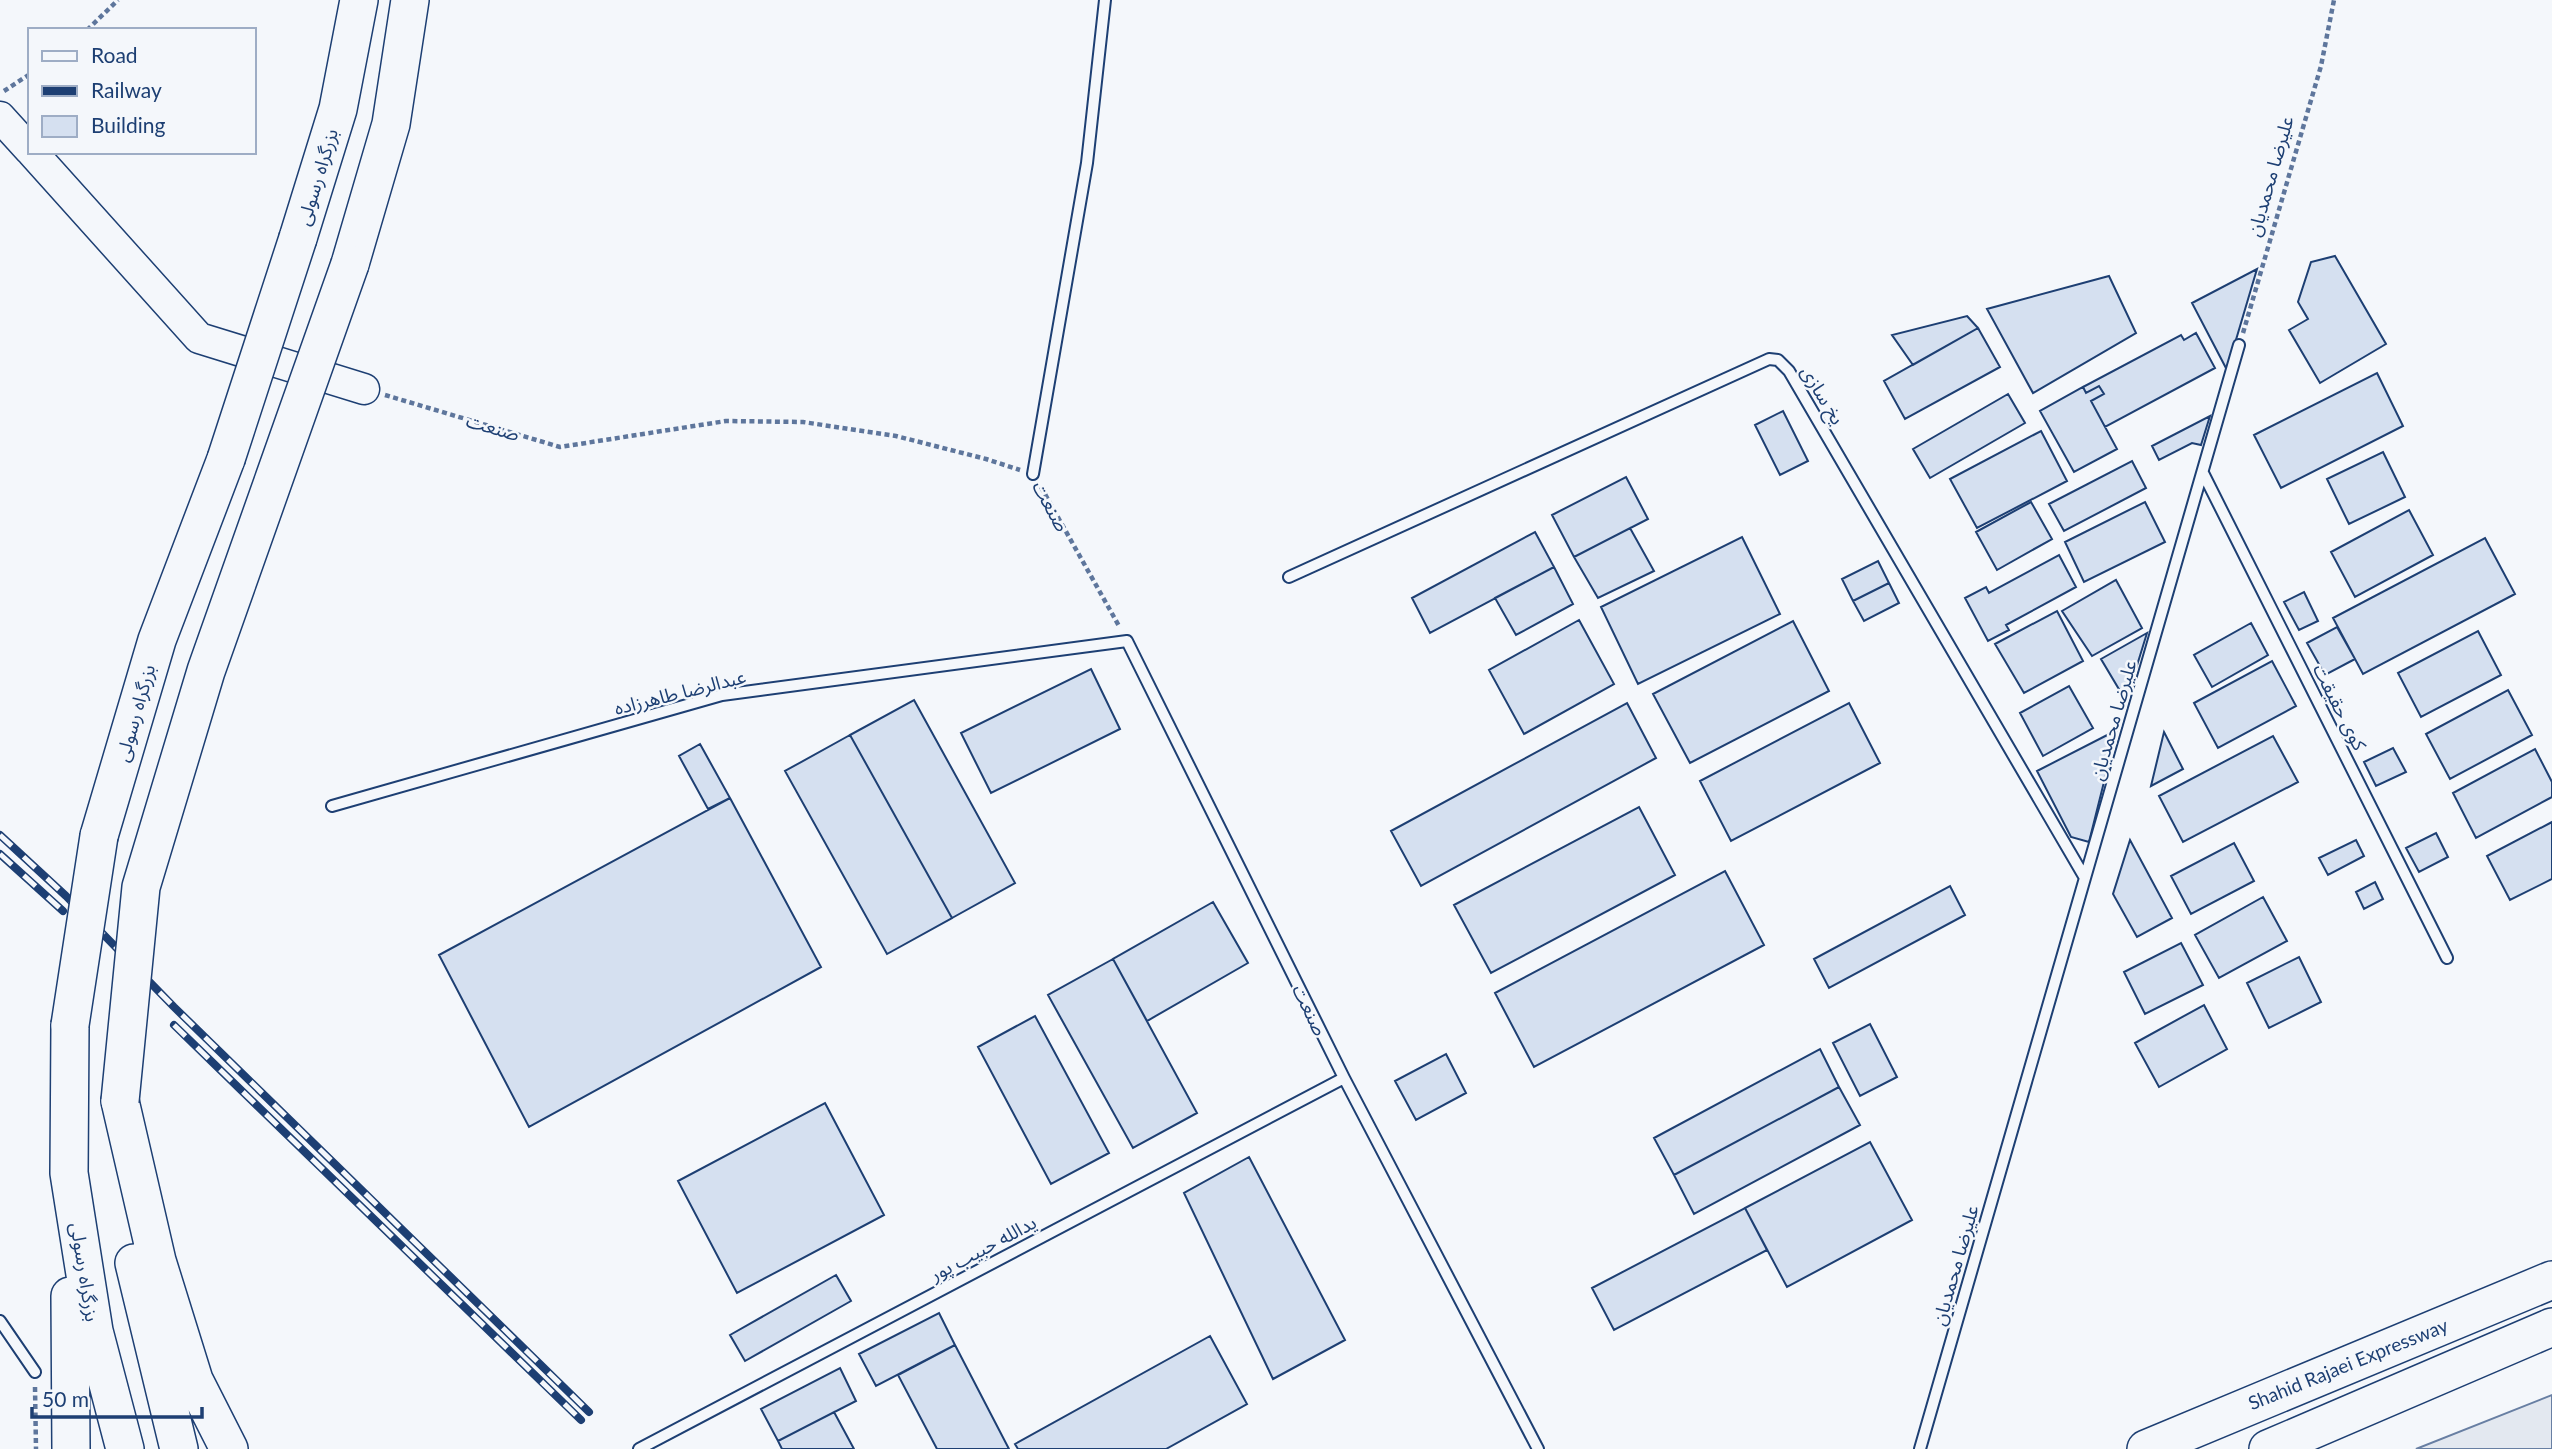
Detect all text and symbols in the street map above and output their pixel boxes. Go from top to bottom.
legend [28,28,256,154]
text: Road [91,42,138,67]
text: Railway [91,77,162,102]
text: Building [91,112,166,137]
street label: علیرضا محمدیان [2241,113,2299,239]
street label: بزرگراه رسولی [291,126,343,228]
street label: یخ سازی [1793,361,1850,430]
street label: صنعت [464,408,522,445]
street label: صنعت [1028,476,1075,535]
street label: علیرضا محمدیان [2084,657,2142,783]
street label: کوی حقیقت [2308,660,2373,755]
street label: بزرگراه رسولی [110,662,160,764]
street label: عبدالرضا طاهرزاده [612,664,748,720]
street label: صنعت [1288,980,1333,1039]
street label: علیرضا محمدیان [1926,1202,1984,1328]
street label: یدالله حبیب پور [925,1210,1041,1288]
street label: بزرگراه رسولی [65,1221,105,1323]
street label: Shahid Rajaei Expressway [2245,1313,2451,1414]
scale bar [32,1376,201,1420]
text: 50 m [42,1386,89,1411]

